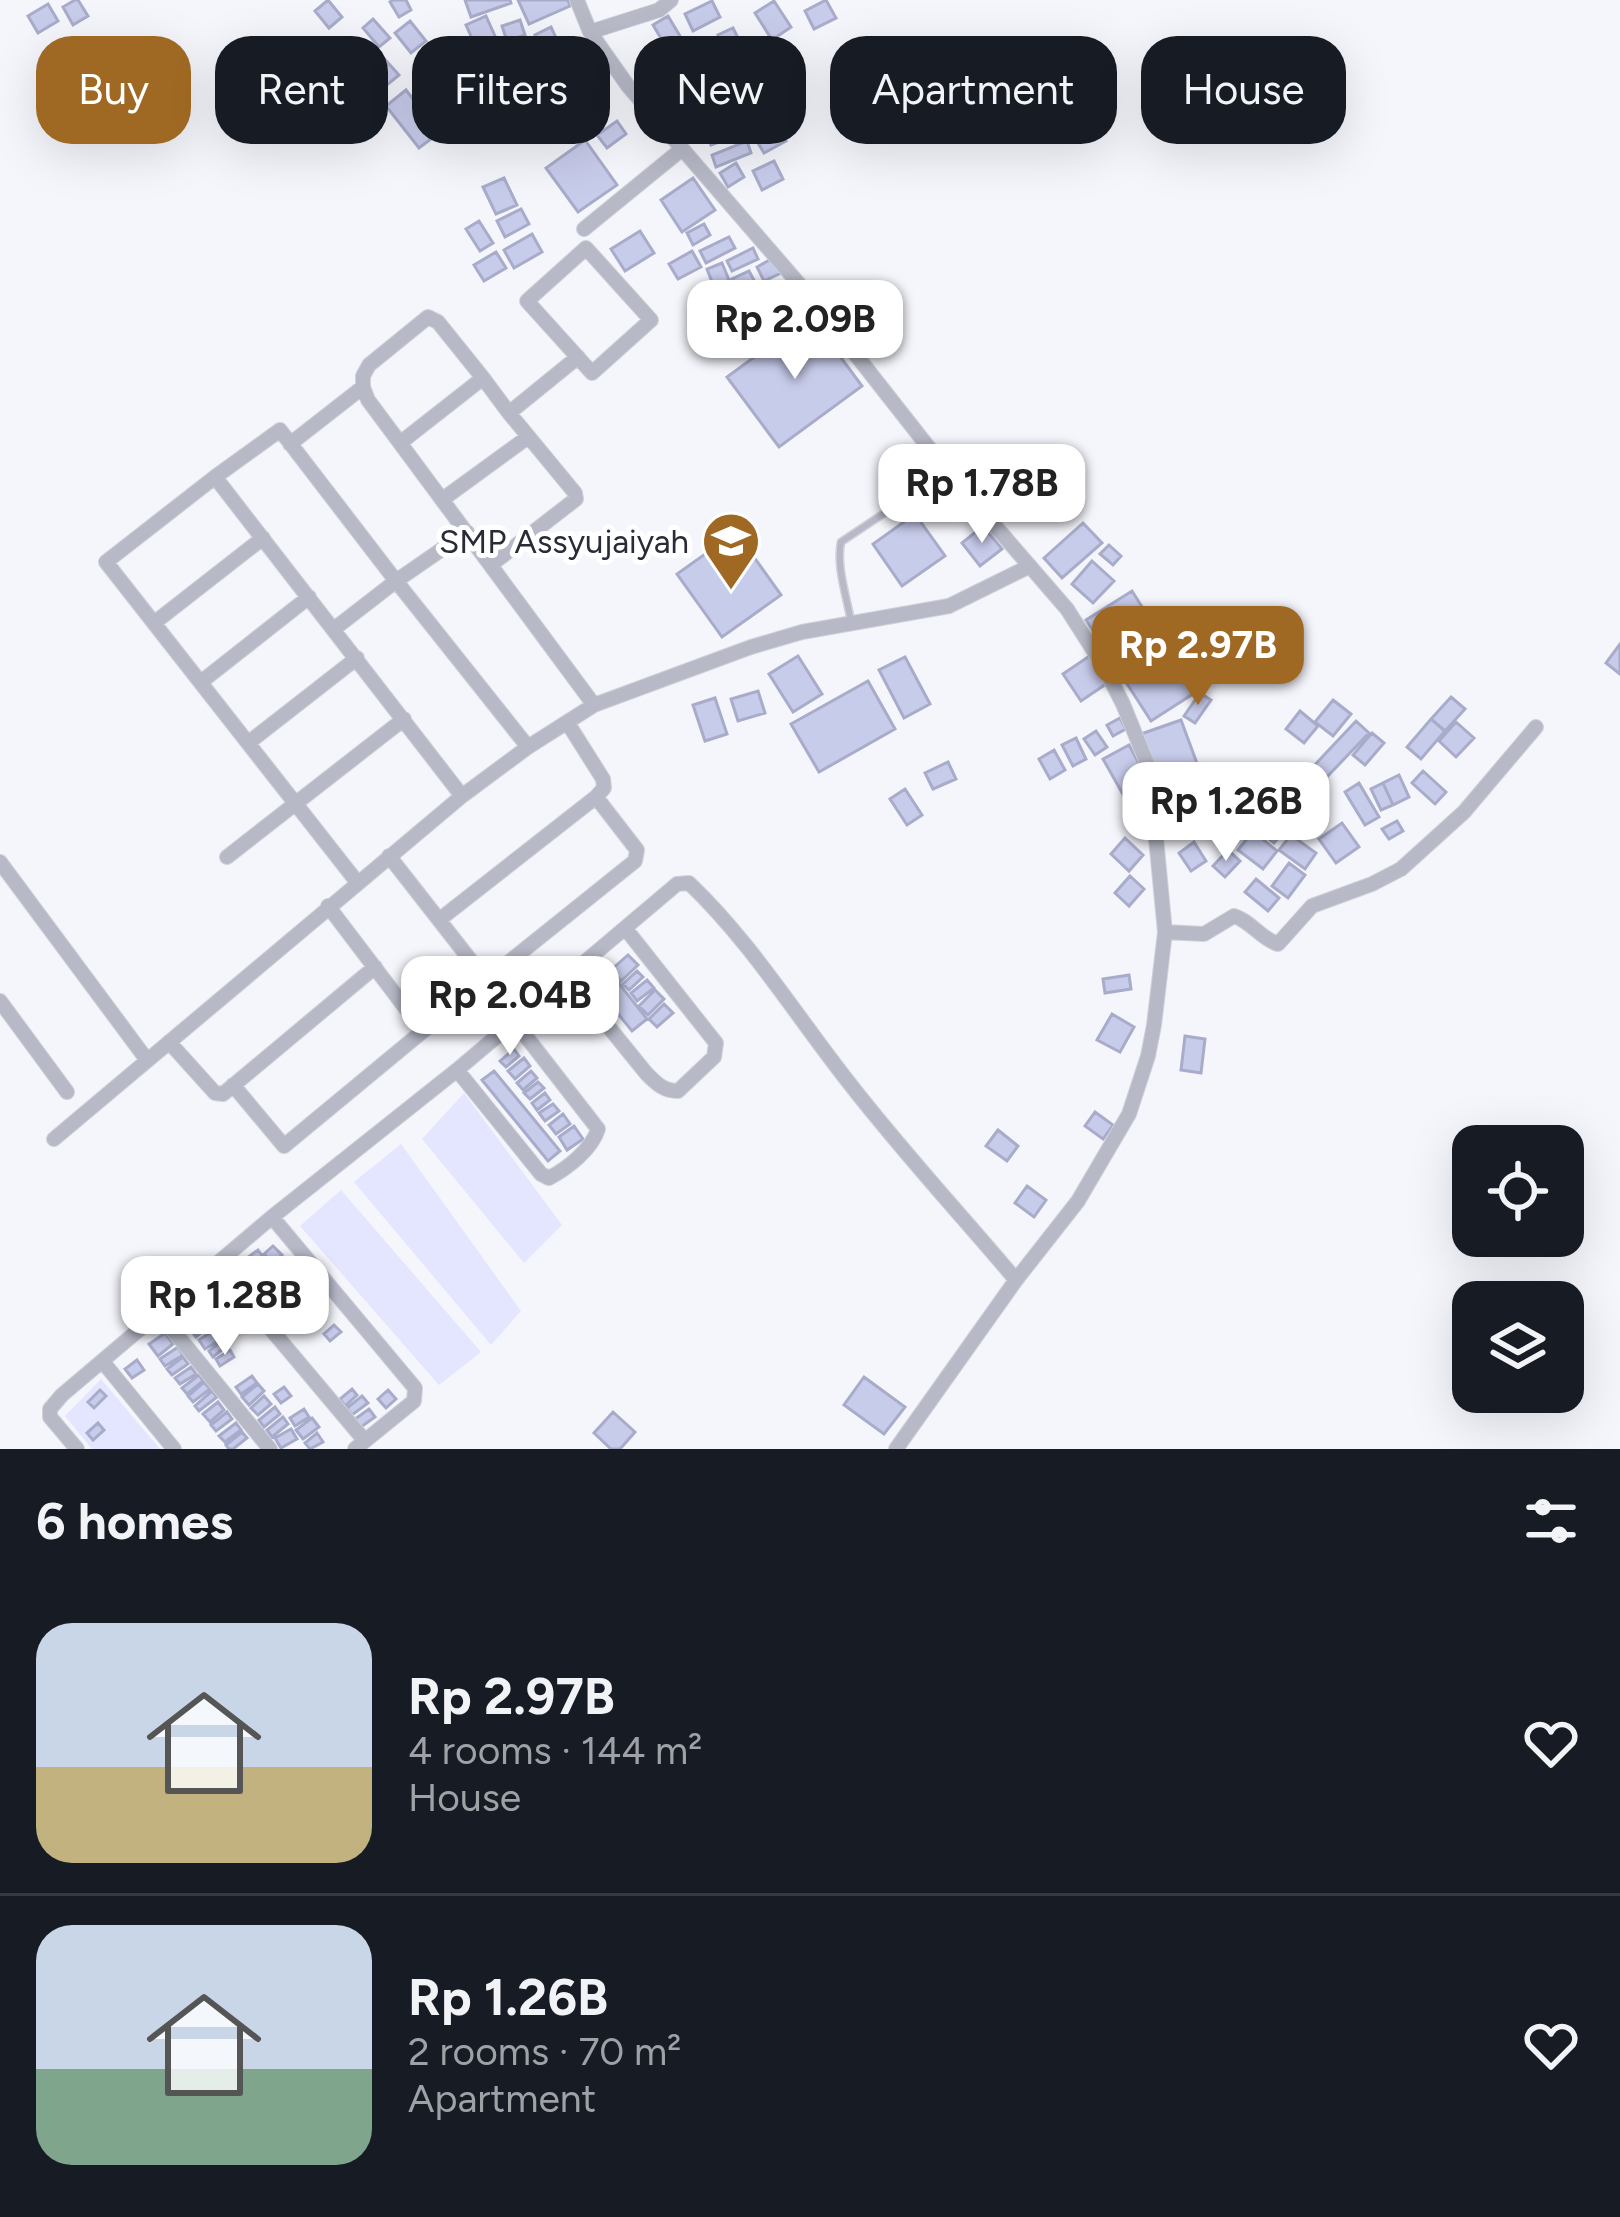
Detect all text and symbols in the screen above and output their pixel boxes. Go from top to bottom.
chip: Buy [36,36,191,144]
chip: Rent [215,36,388,144]
chip: Filters [412,36,610,144]
chip: New [634,36,806,144]
chip: Apartment [830,36,1117,144]
chip: House [1141,36,1346,144]
pin: Rp 2.09B [671,280,919,382]
text: Rp 2.09B [714,295,876,342]
pin: Rp 1.78B [858,444,1106,546]
text: Rp 1.78B [905,459,1059,506]
school or university icon: SMP Assyujaiyah [700,510,762,592]
place label: SMP Assyujaiyah [439,522,689,561]
pin: Rp 2.97B [1074,606,1322,708]
text: Rp 2.97B [1119,621,1277,668]
pin: Rp 1.26B [1102,762,1350,864]
text: Rp 1.26B [1149,777,1303,824]
pin: Rp 2.04B [386,956,634,1058]
text: Rp 2.04B [428,971,592,1018]
map controls [1452,1125,1584,1413]
button: locate [1452,1125,1584,1257]
pin: Rp 1.28B [101,1256,349,1358]
text: Rp 1.28B [148,1271,302,1318]
button: layers [1452,1281,1584,1413]
icon: filters [1518,1488,1584,1554]
text: 6 homes [36,1491,233,1552]
text: Rp 2.97B [408,1666,615,1727]
icon: home [132,1671,276,1815]
icon: heart [1518,1710,1584,1776]
text: 4 rooms · 144 m² [408,1727,702,1774]
text: House [408,1774,521,1821]
text: Rp 1.26B [408,1967,608,2028]
icon: home [132,1973,276,2117]
icon: heart [1518,2012,1584,2078]
text: 2 rooms · 70 m² [408,2028,681,2075]
text: Apartment [408,2075,596,2122]

